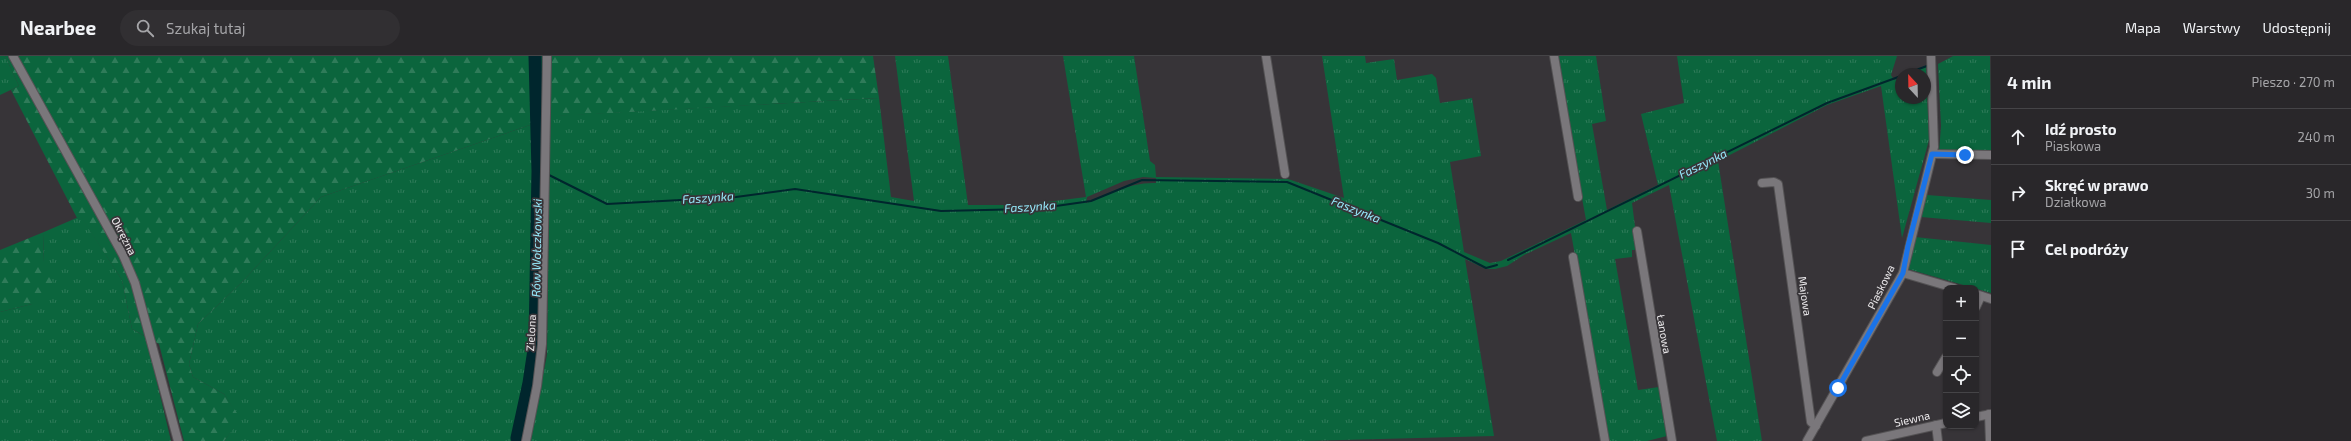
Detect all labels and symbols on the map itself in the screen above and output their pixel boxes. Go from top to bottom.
north arrow [1895,68,1931,104]
water label: Faszynka [1676,145,1729,182]
route end [1956,146,1974,164]
water label: Faszynka [682,188,734,207]
water label: Faszynka [1329,193,1383,226]
water label: Faszynka [1004,197,1056,216]
water label: Rów Wołczkowski [528,199,544,297]
street label: Okrężna [109,214,140,257]
street label: Piaskowa [1864,263,1897,311]
street label: Majowa [1795,275,1815,317]
street label: Łanowa [1655,313,1674,354]
street label: Zielona [523,314,538,352]
route start [1829,379,1847,397]
street label: Siewna [1893,408,1931,429]

